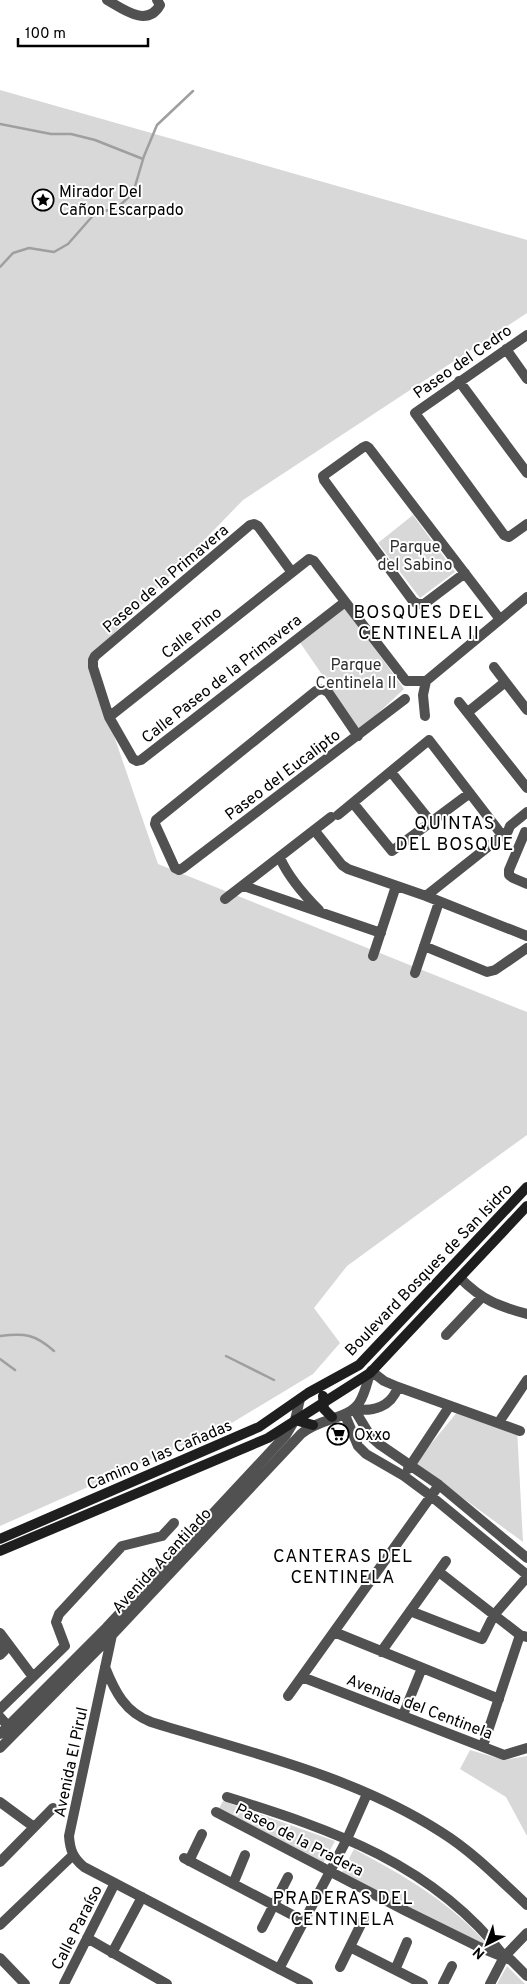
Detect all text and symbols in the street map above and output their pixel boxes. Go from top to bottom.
scale bar [18,15,148,47]
text: 100 m [25,25,66,44]
place label: Mirador Del Cañon Escarpado [59,183,184,221]
place icon: Mirador Del Cañon Escarpado [31,188,55,212]
street label: Paseo del Cedro [410,321,516,404]
street label: Paseo de la Primavera [99,521,233,638]
park label: Parque del Sabino [378,538,452,576]
district label: BOSQUES DEL CENTINELA II [354,602,484,646]
street label: Calle Pino [158,603,227,664]
street label: Calle Paseo de la Primavera [138,611,306,748]
park label: Parque Centinela II [316,656,396,694]
street label: Paseo del Eucalipto [222,726,345,826]
district label: QUINTAS DEL BOSQUE [396,813,514,857]
street label: Boulevard Bosques de San Isidro [342,1180,517,1361]
street label: Camino a las Cañadas [84,1416,236,1496]
supermarket icon: Oxxo [326,1422,350,1446]
place label: Oxxo [354,1426,391,1446]
street label: Avenida Acantilado [108,1504,217,1618]
district label: CANTERAS DEL CENTINELA [273,1546,413,1590]
street label: Avenida del Centinela [343,1671,495,1745]
street label: Avenida El Pirul [51,1705,93,1819]
street label: Paseo de la Pradera [231,1800,367,1882]
street label: Calle Paraíso [48,1882,108,1974]
district label: PRADERAS DEL CENTINELA [273,1888,413,1932]
north arrow [462,1919,512,1969]
text: N [470,1943,489,1962]

